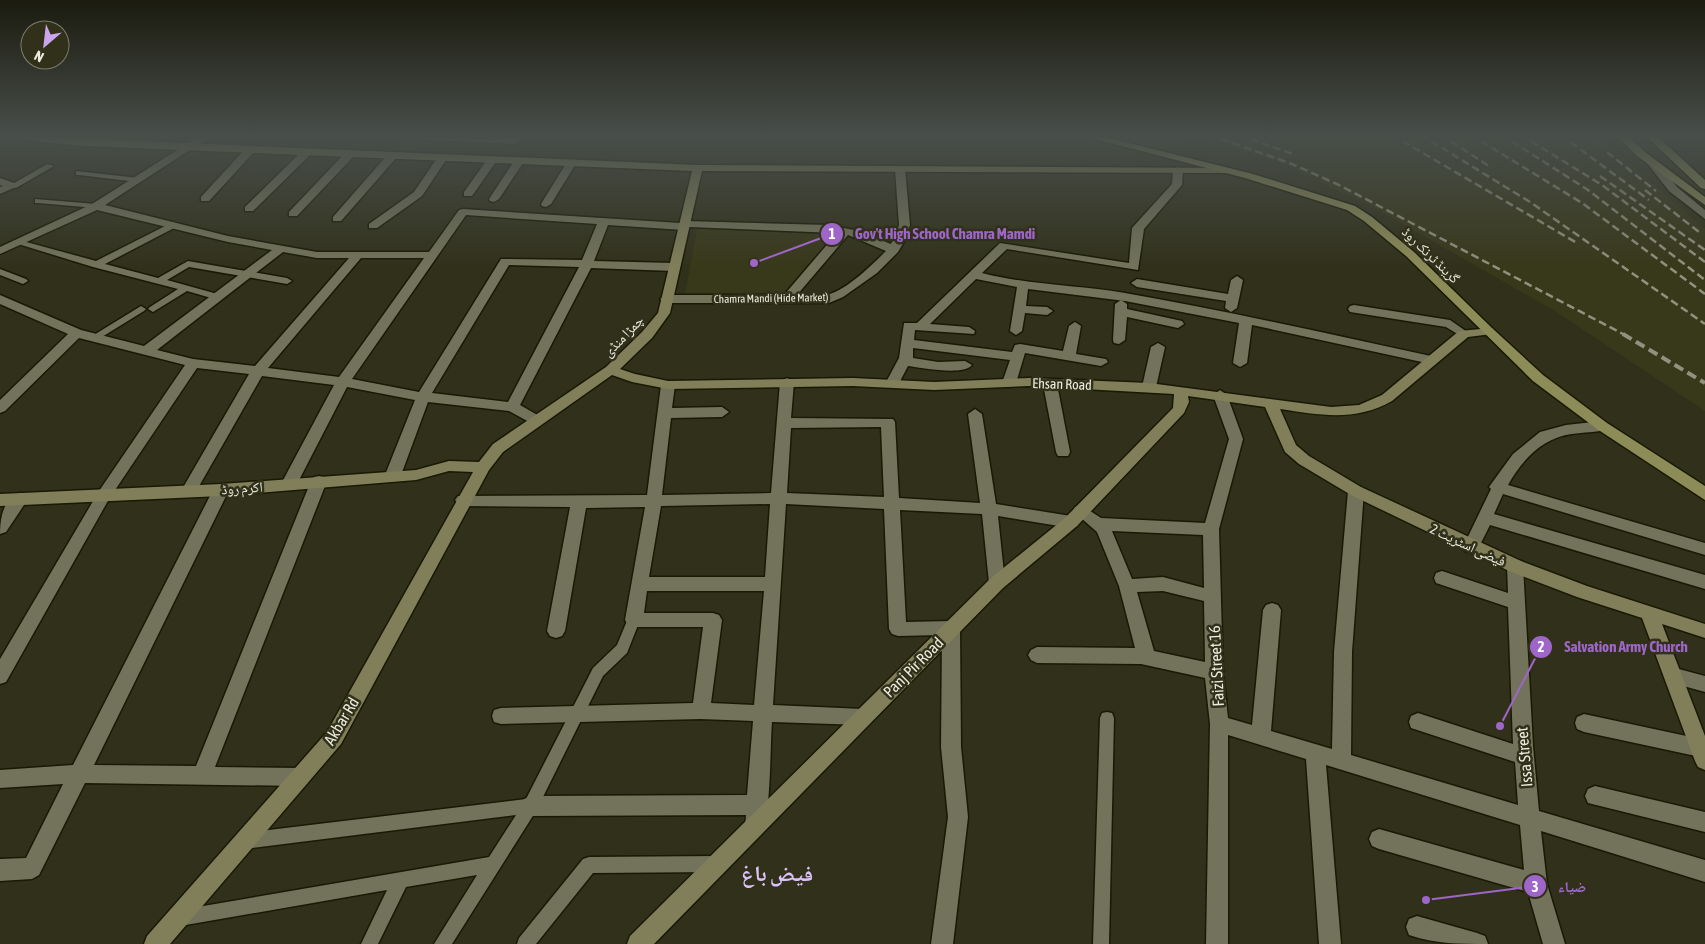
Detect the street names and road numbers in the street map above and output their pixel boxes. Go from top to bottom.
street label: گرینڈ ٹرنک روڈ [1398,224,1463,287]
street label: Chamra Mandi (Hide Market) [714,291,829,305]
street label: چمڑا منڈی [599,312,647,361]
street label: Ehsan Road [1032,375,1092,393]
street label: اکرم روڈ [221,479,263,499]
street label: فیضی اسٹریٹ 2 [1427,521,1508,570]
street label: Faizi Street 16 [1205,625,1227,707]
street label: Panj Pir Road [879,633,947,701]
street label: Akbar Rd [320,694,362,748]
street label: Issa Street [1512,726,1536,788]

